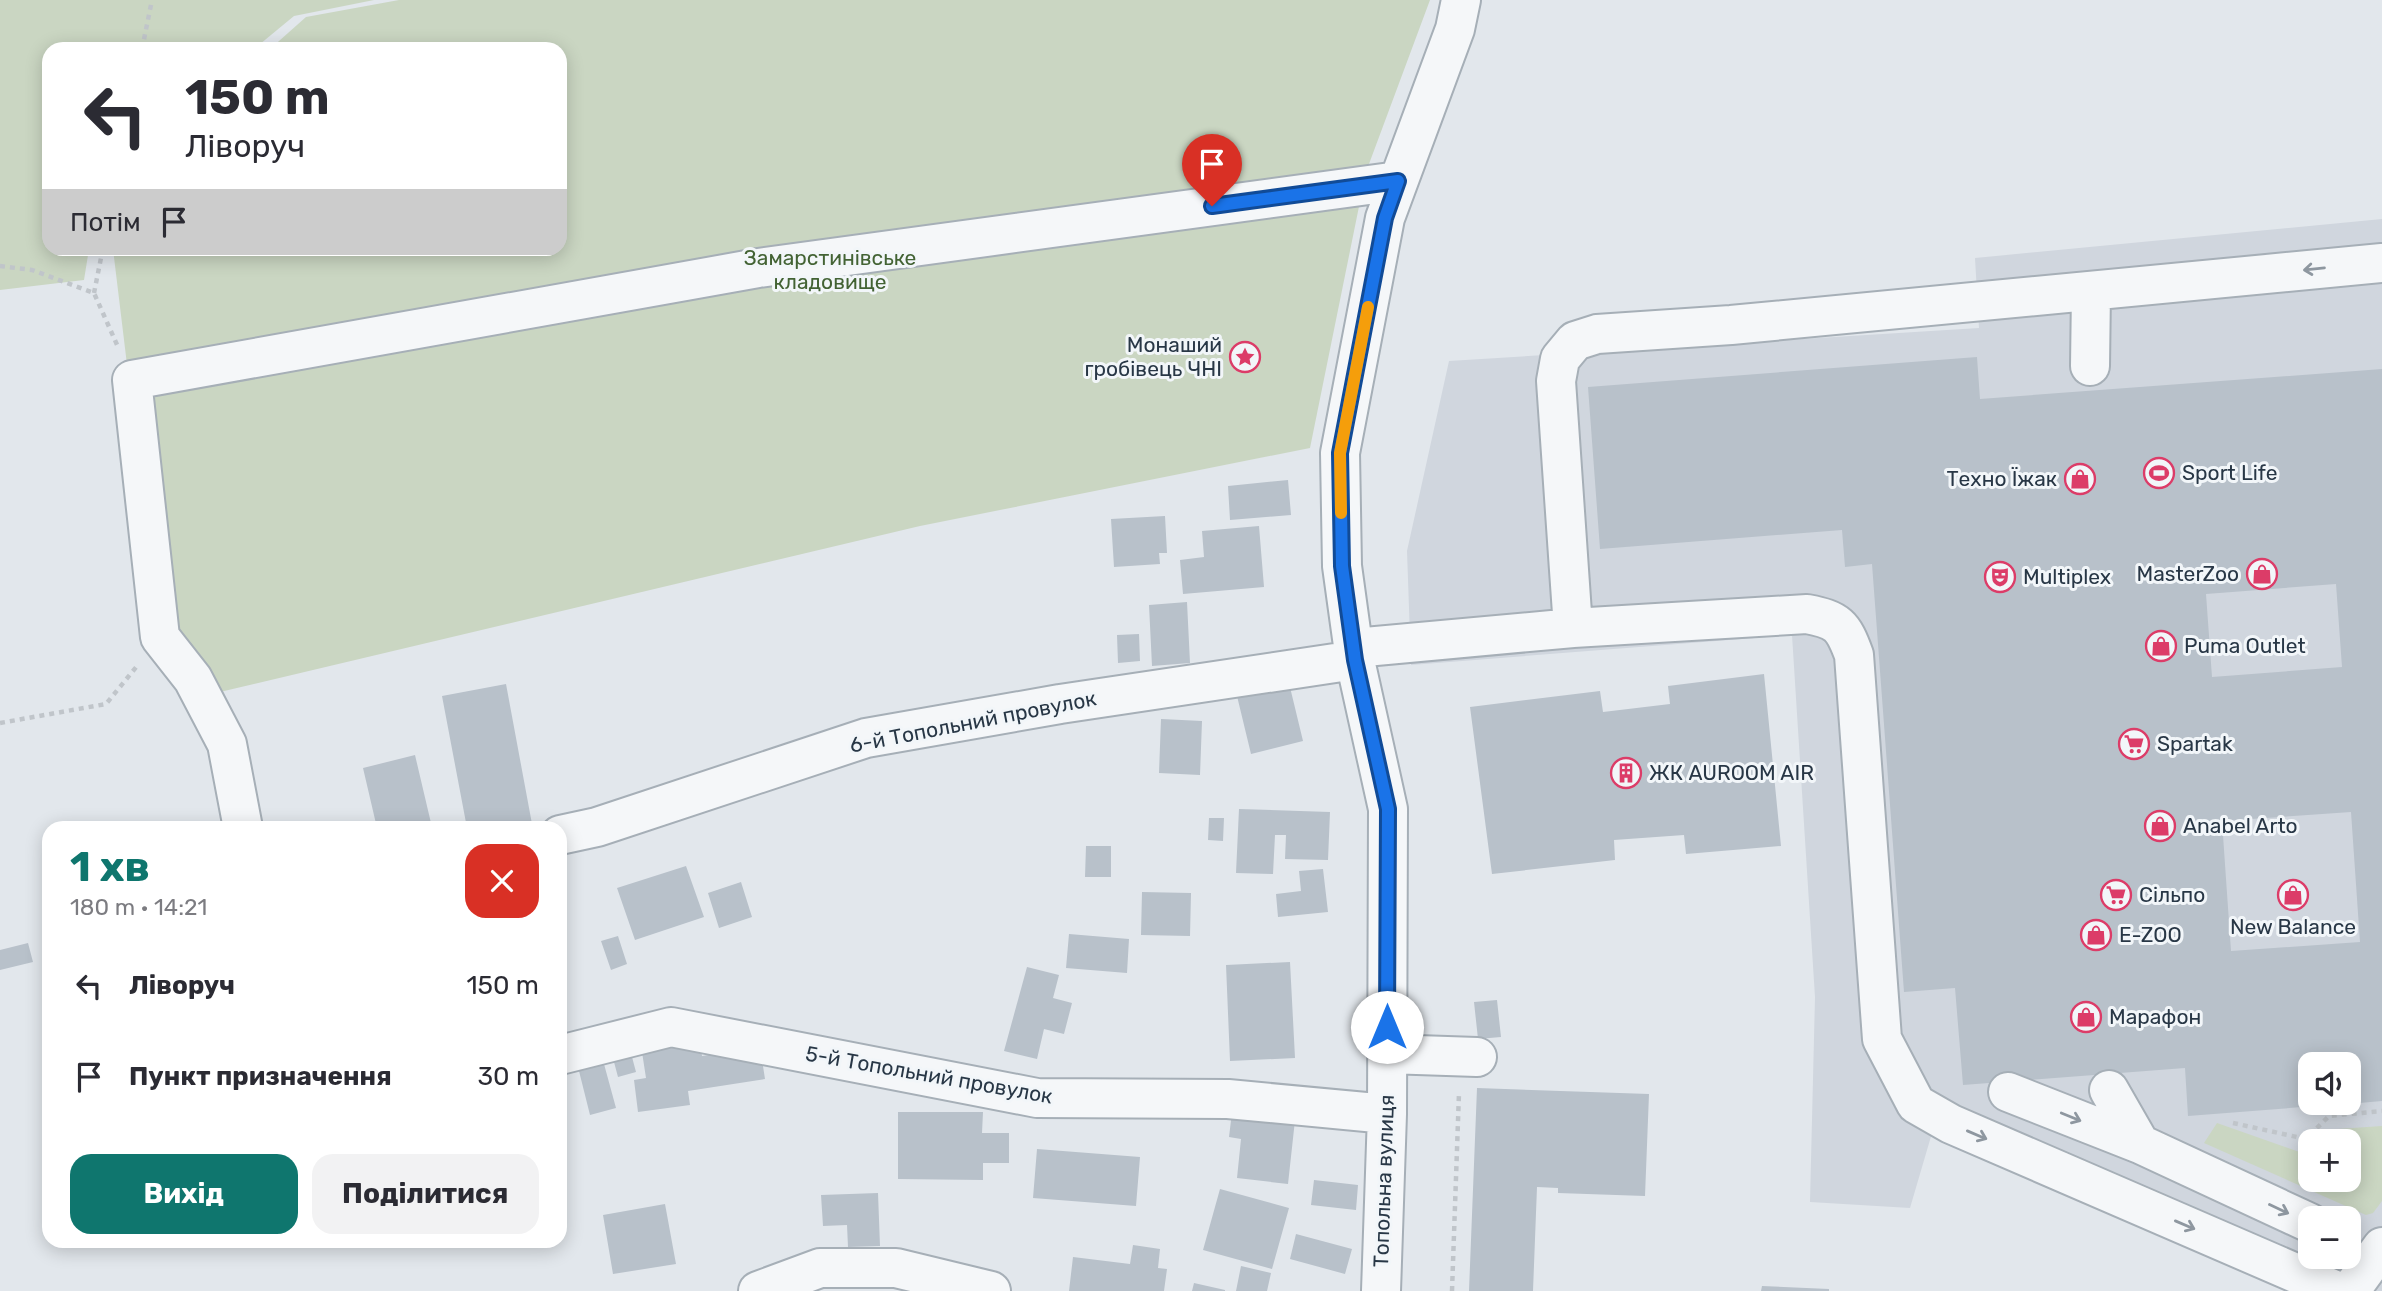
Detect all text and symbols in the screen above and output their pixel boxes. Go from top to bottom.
text: 150 m [185,68,330,126]
icon: left [70,70,161,161]
text: Ліворуч [185,127,305,165]
pin [1182,134,1242,206]
icon: arrive [1193,145,1231,183]
icon: arrive [155,203,193,241]
text: Потім [70,207,141,238]
park label: Замарстинівське кладовище [744,245,916,294]
one-way arrow [2303,263,2326,276]
place label: Монаший гробівець ЧНІ [1084,332,1222,381]
place icon: Монаший гробівець ЧНІ [1228,340,1262,374]
sports icon: Sport Life [2142,456,2176,490]
place label: Sport Life [2182,460,2278,485]
shop icon: Техно Їжак [2063,462,2097,496]
place label: Техно Їжак [1946,466,2057,491]
shop icon: MasterZoo [2245,557,2279,591]
theatre icon: Multiplex [1983,560,2017,594]
place label: MasterZoo [2136,561,2239,586]
place label: Multiplex [2023,564,2111,589]
shop icon: Puma Outlet [2144,629,2178,663]
place label: Puma Outlet [2184,633,2306,658]
street label: 6-й Топольний провулок [848,685,1098,758]
supermarket icon: Spartak [2117,727,2151,761]
place label: Spartak [2157,731,2233,756]
building icon: ЖК AUROOM AIR [1609,756,1643,790]
place label: ЖК AUROOM AIR [1649,760,1814,785]
shop icon: Anabel Arto [2143,809,2177,843]
place label: Anabel Arto [2183,813,2298,838]
text: 1 хв [70,842,150,892]
button: close [465,844,539,918]
supermarket icon: Сільпо [2099,878,2133,912]
shop icon: New Balance [2276,878,2310,912]
place label: Сільпо [2139,882,2205,907]
text: 180 m · 14:21 [70,893,207,921]
place label: New Balance [2230,914,2356,939]
shop icon: E-ZOO [2079,918,2113,952]
place label: E-ZOO [2119,922,2182,947]
icon: left [70,967,108,1005]
text: Ліворуч [129,970,235,1001]
text: 150 m [466,970,539,1001]
position arrow [1350,990,1424,1064]
shop icon: Марафон [2069,1000,2103,1034]
place label: Марафон [2109,1004,2201,1029]
street label: 5-й Топольний провулок [804,1040,1055,1109]
map controls [2298,1052,2361,1269]
button: sound [2298,1052,2361,1115]
icon: arrive [70,1058,108,1096]
text: Пункт призначення [129,1061,392,1092]
text: 30 m [477,1061,539,1092]
street label: Топольна вулиця [1368,1094,1399,1268]
one-way arrow [2060,1112,2082,1125]
one-way arrow [1965,1129,1987,1142]
button: + [2298,1129,2361,1192]
button: Вихід [70,1154,298,1234]
button: Поділитися [312,1154,539,1234]
one-way arrow [2268,1203,2289,1216]
button: − [2298,1206,2361,1269]
one-way arrow [2174,1219,2196,1232]

